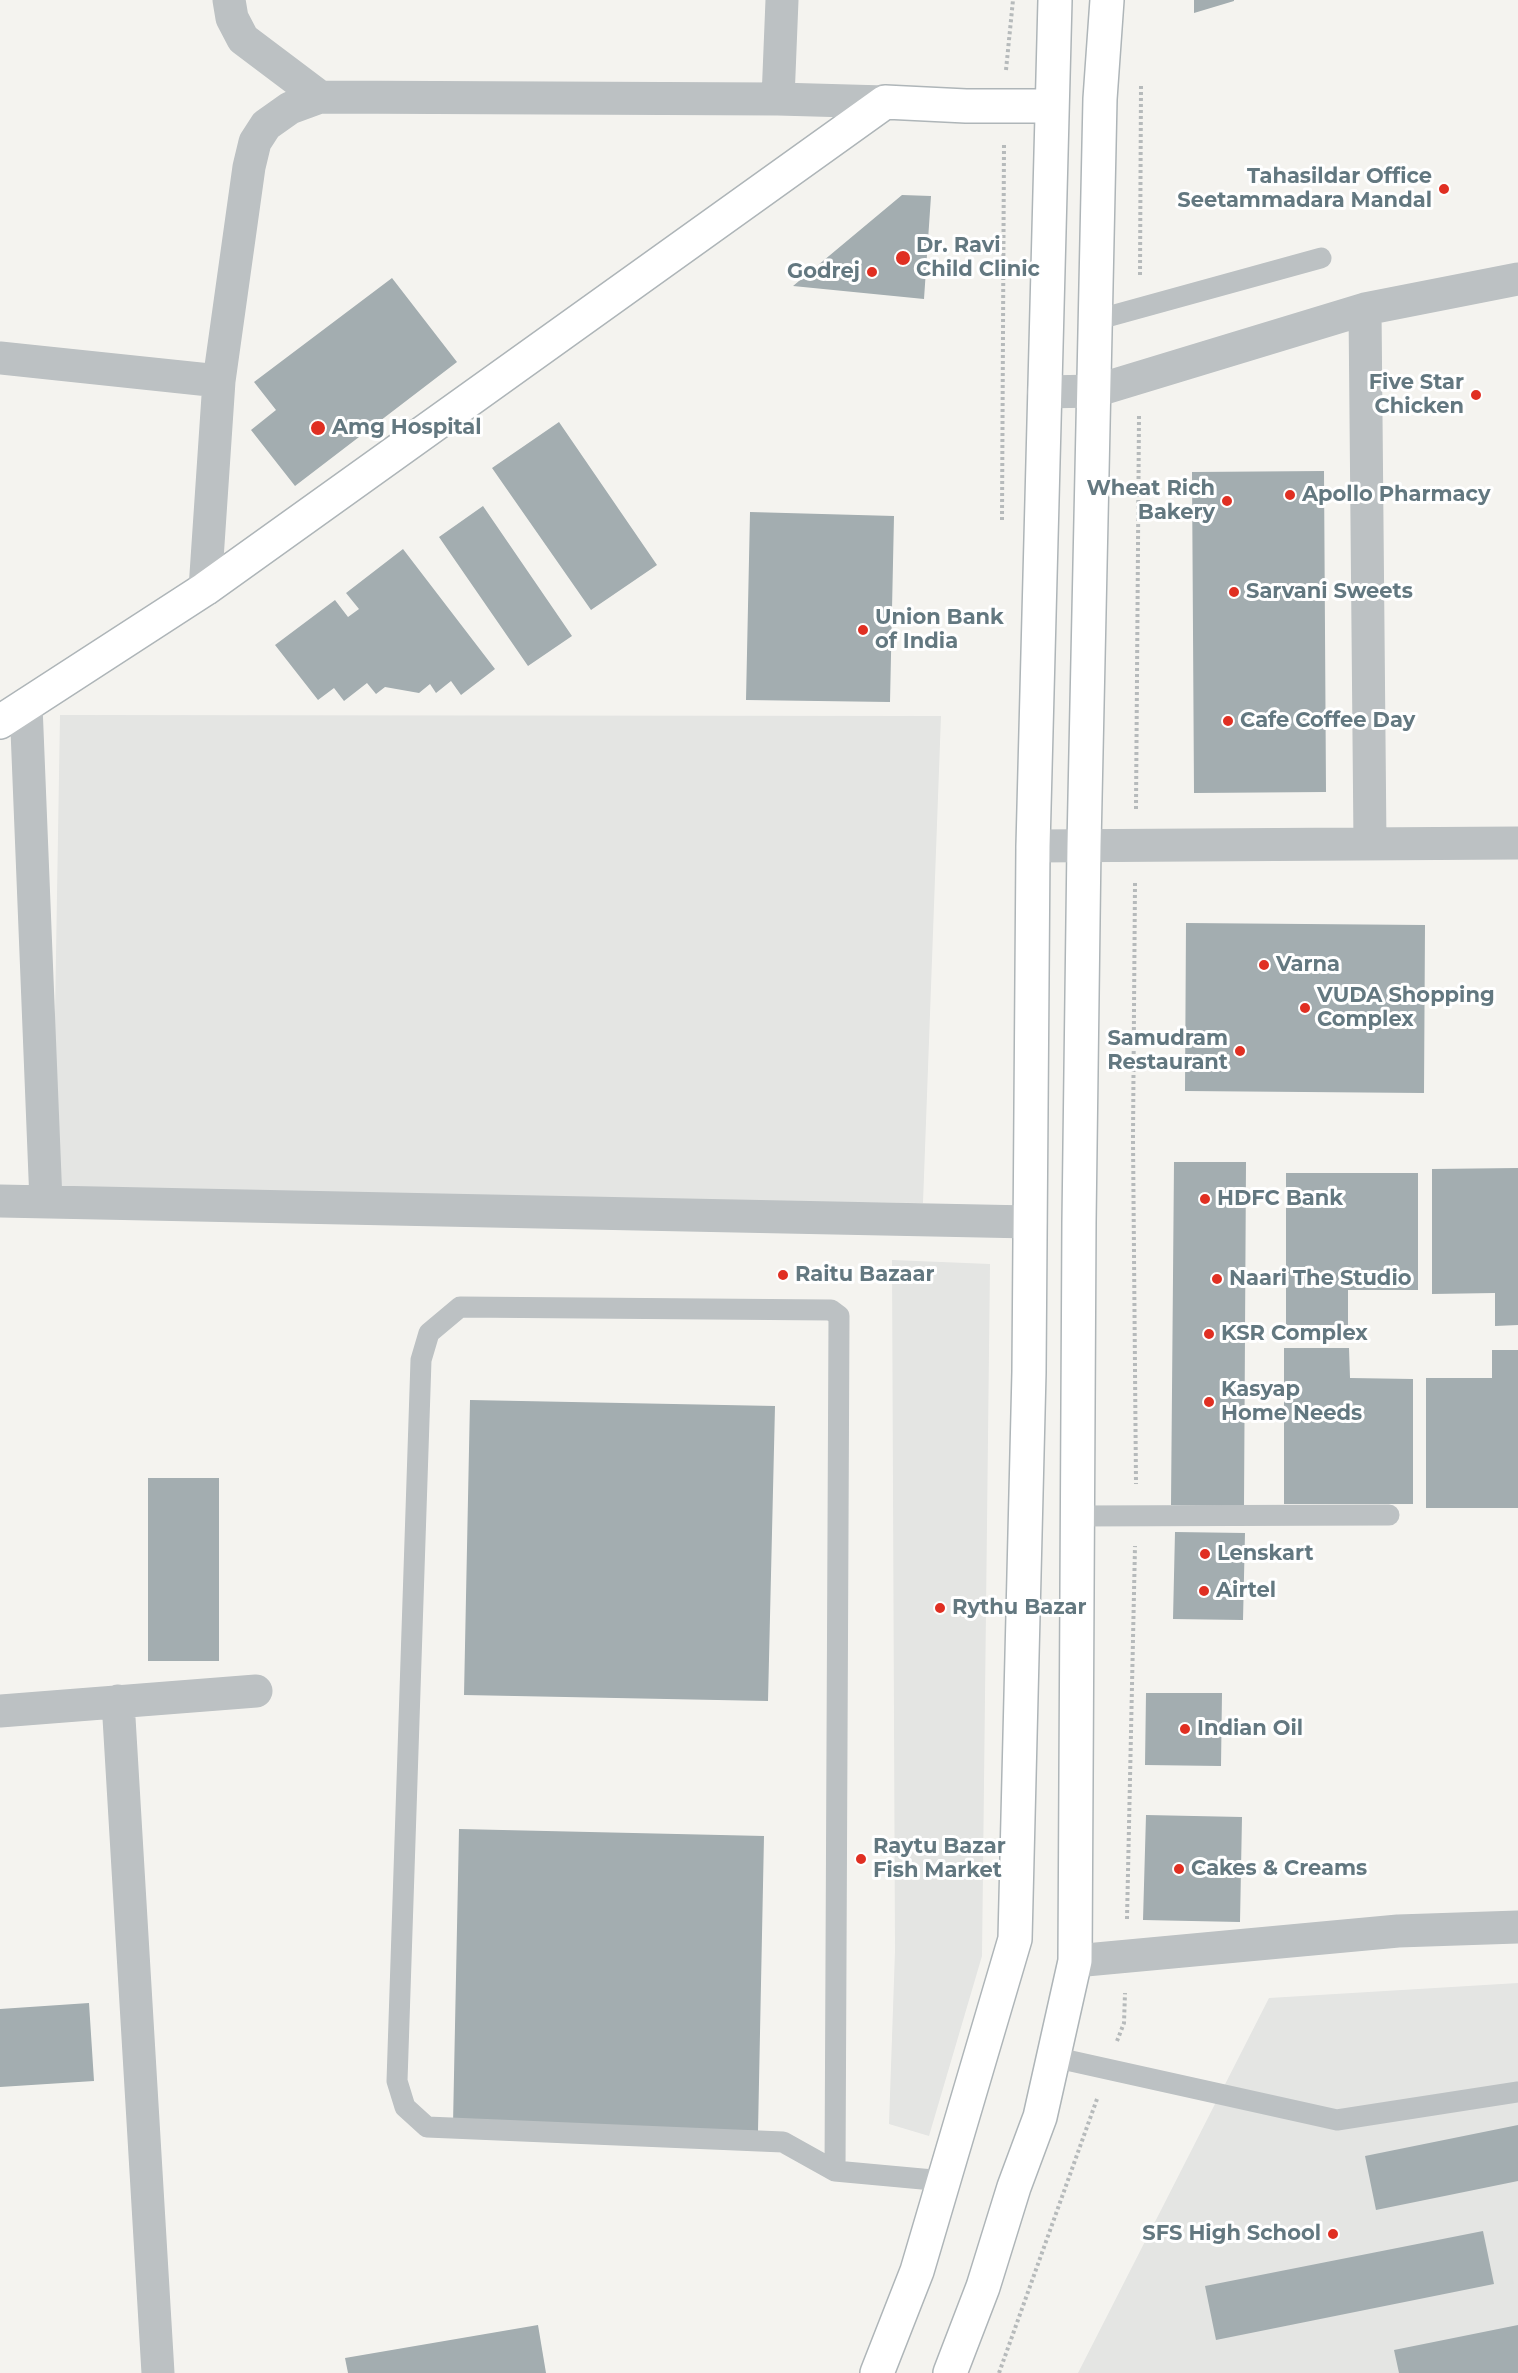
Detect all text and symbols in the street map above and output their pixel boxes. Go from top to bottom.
place label: Tahasildar Office Seetammadara Mandal [1177,164,1432,214]
marker: Tahasildar Office Seetammadara Mandal [1437,182,1451,196]
place label: Dr. Ravi Child Clinic [916,233,1040,283]
marker: Dr. Ravi Child Clinic [894,249,912,267]
place label: Godrej [787,259,860,285]
marker: Godrej [865,265,879,279]
place label: Five Star Chicken [1369,370,1464,420]
marker: Five Star Chicken [1469,388,1483,402]
place label: Amg Hospital [332,415,482,441]
marker: Amg Hospital [309,419,327,437]
place label: Wheat Rich Bakery [1087,476,1215,526]
place label: Apollo Pharmacy [1302,482,1491,508]
marker: Apollo Pharmacy [1283,488,1297,502]
marker: Wheat Rich Bakery [1220,494,1234,508]
place label: Sarvani Sweets [1246,579,1413,605]
marker: Sarvani Sweets [1227,585,1241,599]
place label: Union Bank of India [875,605,1004,655]
marker: Union Bank of India [856,623,870,637]
place label: Cafe Coffee Day [1240,708,1415,734]
marker: Cafe Coffee Day [1221,714,1235,728]
place label: Varna [1276,952,1340,978]
marker: Varna [1257,958,1271,972]
place label: VUDA Shopping Complex [1317,983,1495,1033]
marker: VUDA Shopping Complex [1298,1001,1312,1015]
place label: Samudram Restaurant [1107,1026,1228,1076]
marker: Samudram Restaurant [1233,1044,1247,1058]
place label: HDFC Bank [1217,1186,1343,1212]
marker: HDFC Bank [1198,1192,1212,1206]
place label: Raitu Bazaar [795,1262,935,1288]
place label: Naari The Studio [1229,1266,1411,1292]
marker: Raitu Bazaar [776,1268,790,1282]
marker: Naari The Studio [1210,1272,1224,1286]
place label: KSR Complex [1221,1321,1368,1347]
marker: KSR Complex [1202,1327,1216,1341]
place label: Kasyap Home Needs [1221,1377,1362,1427]
marker: Kasyap Home Needs [1202,1395,1216,1409]
place label: Lenskart [1217,1541,1314,1567]
marker: Lenskart [1198,1547,1212,1561]
place label: Airtel [1216,1578,1276,1604]
marker: Airtel [1197,1584,1211,1598]
place label: Rythu Bazar [952,1595,1087,1621]
marker: Rythu Bazar [933,1601,947,1615]
place label: Indian Oil [1197,1716,1303,1742]
marker: Indian Oil [1178,1722,1192,1736]
place label: Raytu Bazar Fish Market [873,1834,1006,1884]
marker: Raytu Bazar Fish Market [854,1852,868,1866]
place label: Cakes & Creams [1191,1856,1367,1882]
marker: Cakes & Creams [1172,1862,1186,1876]
place label: SFS High School [1142,2221,1321,2247]
marker: SFS High School [1326,2227,1340,2241]

